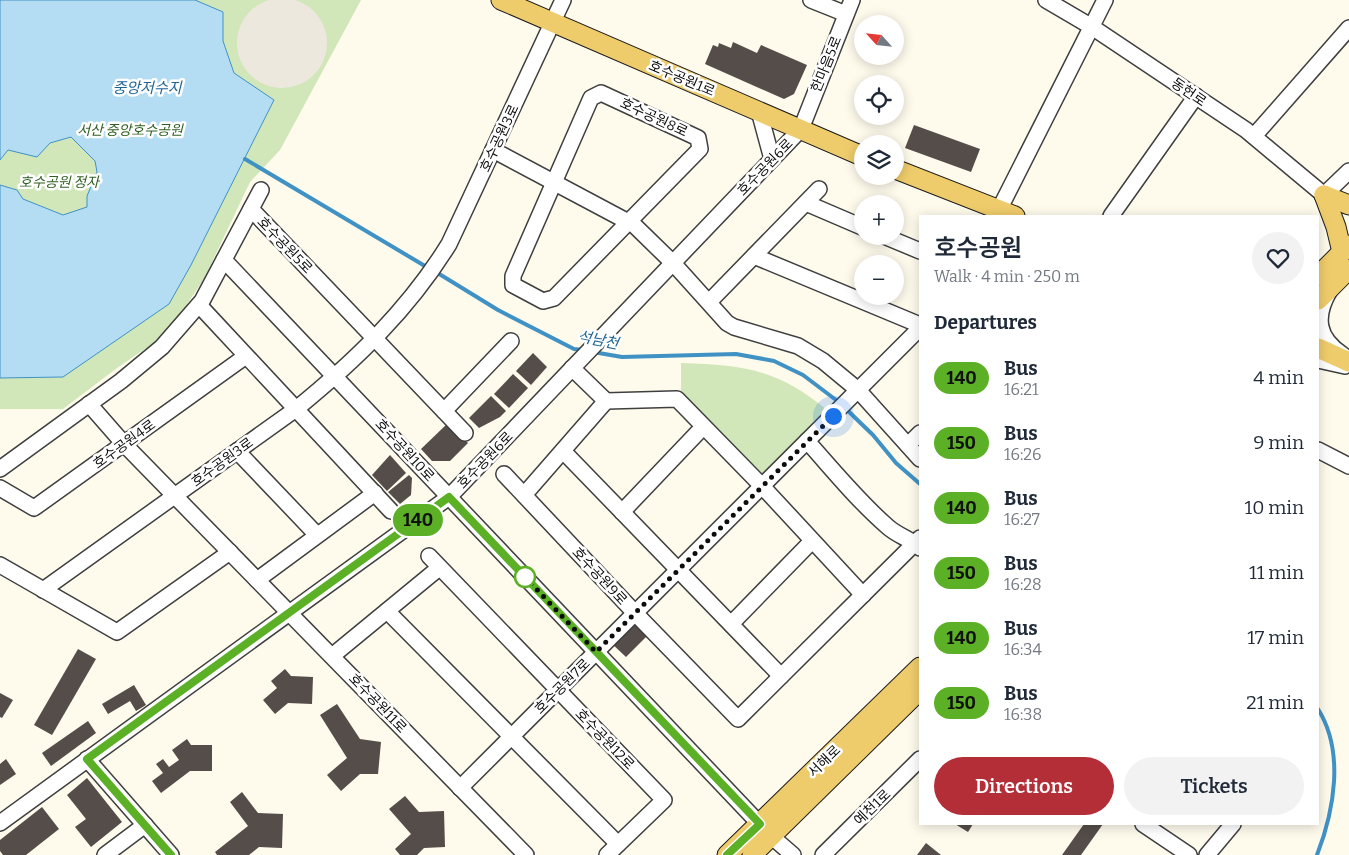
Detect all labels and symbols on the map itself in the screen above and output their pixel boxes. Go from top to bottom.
north arrow [854,15,904,65]
street label: 한마음5로 [808,34,845,95]
street label: 호수공원1로 [646,57,717,100]
street label: 동헌로 [1168,75,1210,110]
water label: 중앙저수지 [112,79,183,97]
street label: 호수공원8로 [617,94,690,141]
street label: 호수공원3로 [476,102,522,175]
park label: 서산 중앙호수공원 [77,122,184,139]
street label: 호수공원6로 [734,135,797,199]
park label: 호수공원 정자 [19,174,101,191]
street label: 호수공원5로 [254,214,316,277]
water label: 석남천 [576,327,622,353]
your location [821,404,846,429]
street label: 호수공원4로 [90,416,159,473]
street label: 호수공원10로 [371,416,438,485]
street label: 호수공원6로 [454,428,517,492]
street label: 호수공원3로 [188,434,257,491]
line badge: 140 [389,504,447,536]
street label: 호수공원9로 [569,544,631,609]
unlabelled marker [514,566,536,588]
street label: 호수공원7로 [531,655,594,718]
street label: 호수공원11로 [345,670,410,737]
street label: 호수공원12로 [572,705,638,773]
street label: 서해로 [805,742,844,781]
street label: 예천1로 [850,786,894,829]

